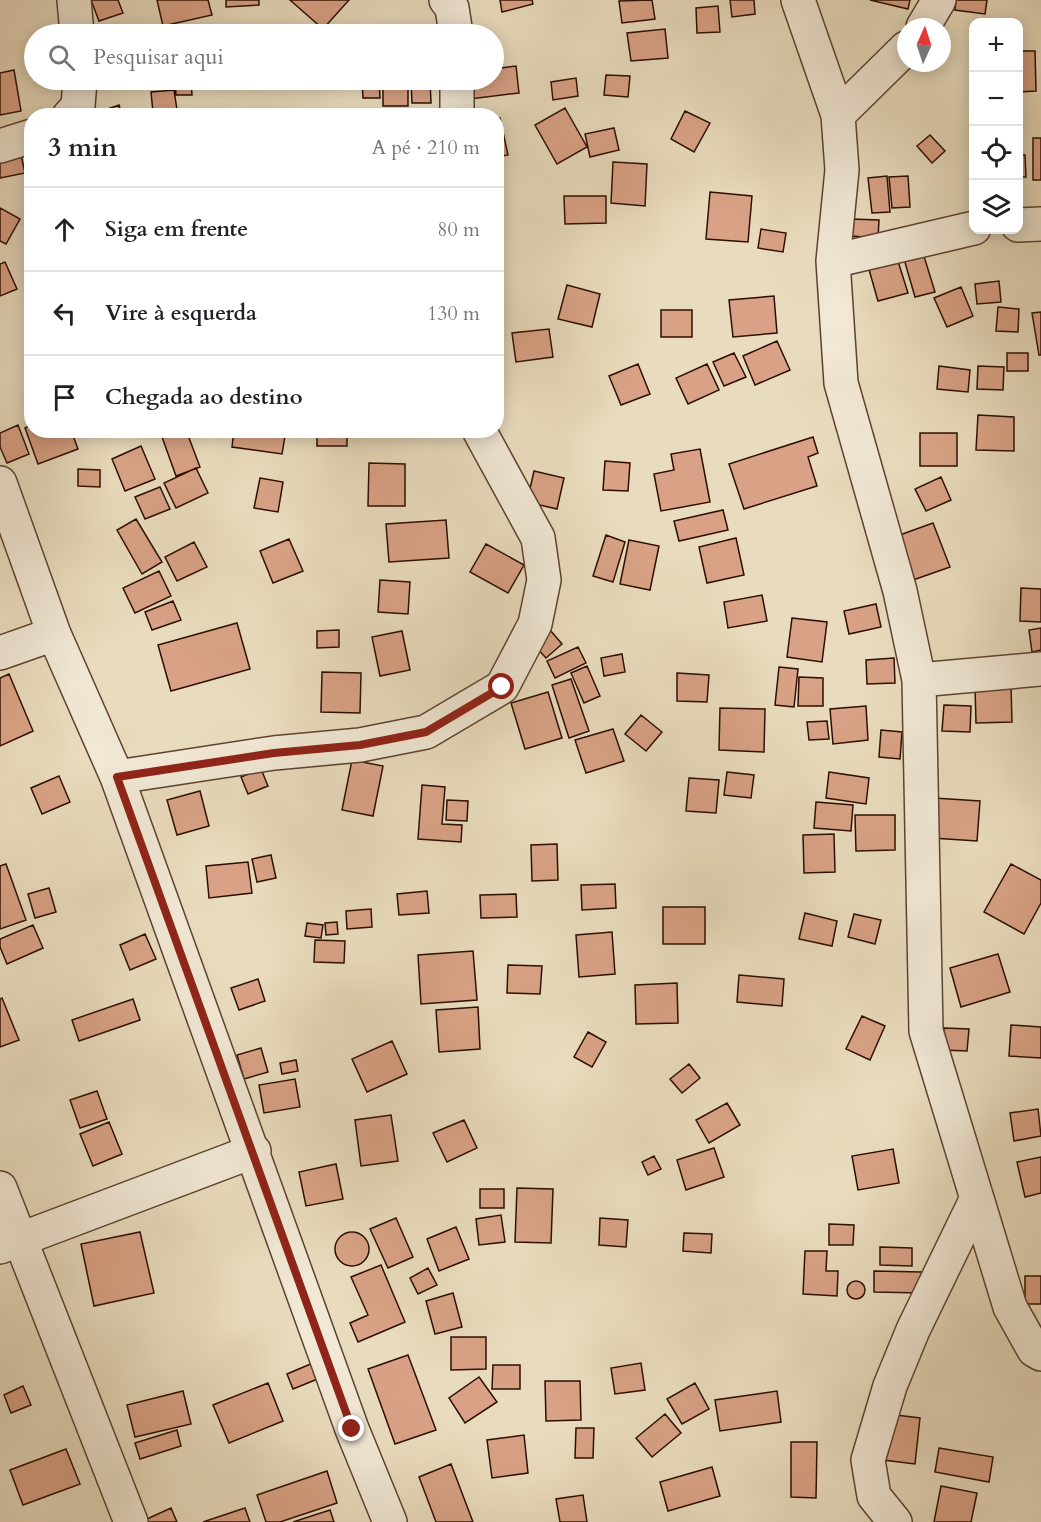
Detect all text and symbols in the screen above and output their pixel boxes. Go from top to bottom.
north arrow [897,18,951,72]
map controls [969,18,1023,234]
button: + [969,18,1023,72]
search box [24,24,504,90]
icon: search [45,41,78,74]
text: Pesquisar aqui [93,42,224,72]
button: − [969,72,1023,126]
button: locate [969,126,1023,180]
text: 3 min [48,130,117,165]
text: A pé · 210 m [372,134,480,161]
button: layers [969,180,1023,234]
icon: ahead [48,213,81,246]
text: Siga em frente [105,214,248,244]
text: 80 m [437,216,480,243]
icon: left [48,297,81,330]
text: Vire à esquerda [105,298,257,328]
text: 130 m [427,300,480,327]
icon: arrive [48,381,81,414]
text: Chegada ao destino [105,382,303,412]
route start [488,673,514,699]
route end [338,1415,364,1441]

